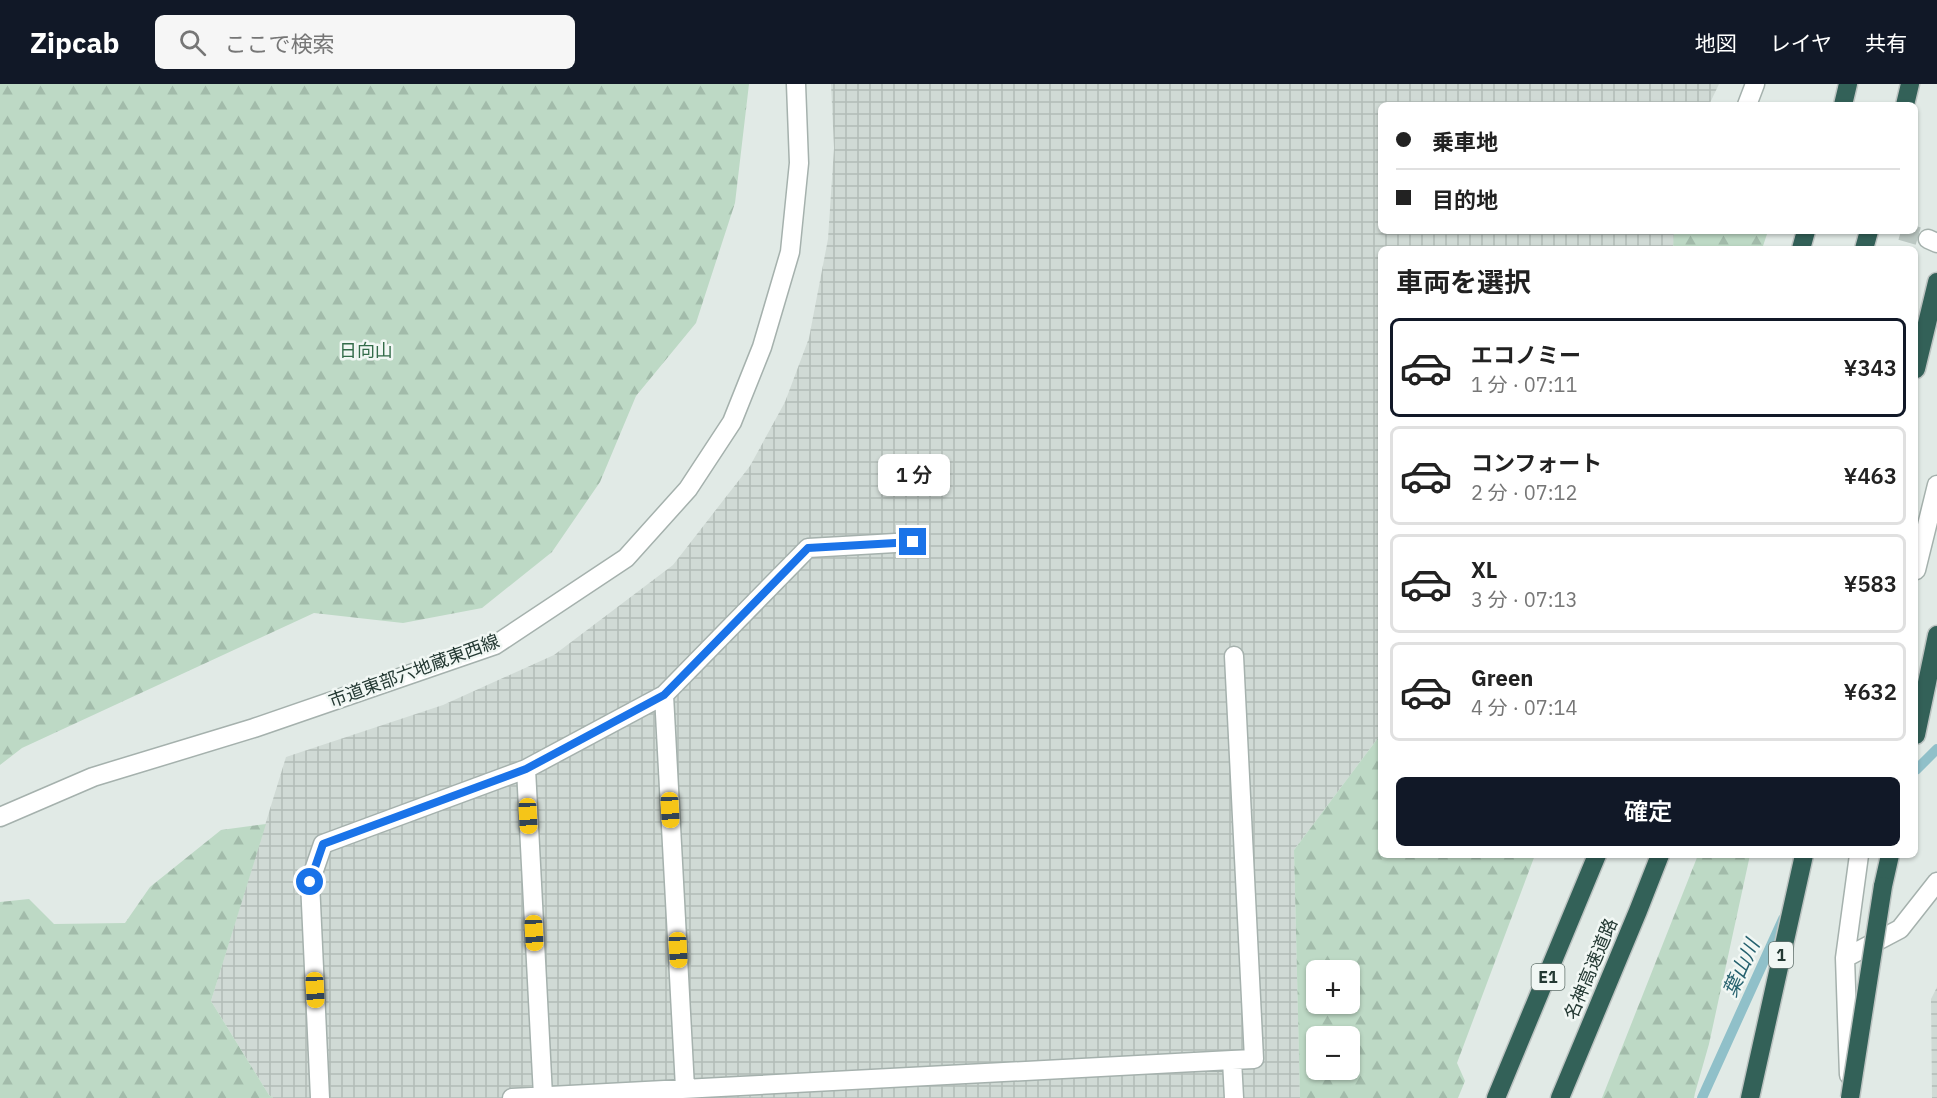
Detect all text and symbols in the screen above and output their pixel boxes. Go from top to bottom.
search box [155,15,575,69]
text: Zipcab [30,24,119,61]
icon: search [176,26,209,59]
text: ここで検索 [224,29,334,58]
text: 地図 [1695,29,1737,57]
text: レイヤ [1770,29,1832,57]
text: 共有 [1865,29,1907,57]
text: 乗車地 [1432,127,1498,156]
text: 目的地 [1432,185,1498,214]
text: 車両を選択 [1396,264,1531,299]
park label: 日向山 [339,339,393,362]
text: エコノミー [1471,340,1581,369]
icon: car [1399,341,1453,395]
text: ¥343 [1843,353,1897,382]
text: 1 分 · 07:11 [1471,371,1578,398]
text: コンフォート [1471,448,1602,477]
icon: car [1399,449,1453,503]
callout: 1 分 [877,455,949,497]
text: 1 分 [896,461,932,488]
text: ¥463 [1843,461,1897,490]
text: 2 分 · 07:12 [1471,479,1578,506]
route end [899,528,926,555]
text: XL [1471,555,1497,584]
icon: car [1399,557,1453,611]
text: ¥583 [1843,569,1897,598]
text: 3 分 · 07:13 [1471,586,1578,613]
street label: 市道東部六地蔵東西線 [325,629,502,712]
text: Green [1471,663,1533,692]
icon: car [1399,665,1453,719]
text: ¥632 [1843,677,1897,706]
text: 4 分 · 07:14 [1471,694,1578,721]
button: 確定 [1396,777,1900,846]
car [660,792,680,828]
car [518,798,538,834]
route start [296,868,323,895]
car [524,915,544,951]
street label: 名神高速道路 [1559,915,1622,1023]
car [668,932,688,968]
water label: 葉山川 [1716,933,1766,1001]
road number: 1 [1769,942,1793,968]
map controls [1306,960,1360,1080]
button: + [1306,960,1360,1014]
road number: E1 [1532,964,1564,990]
car [305,972,325,1008]
button: − [1306,1026,1360,1080]

